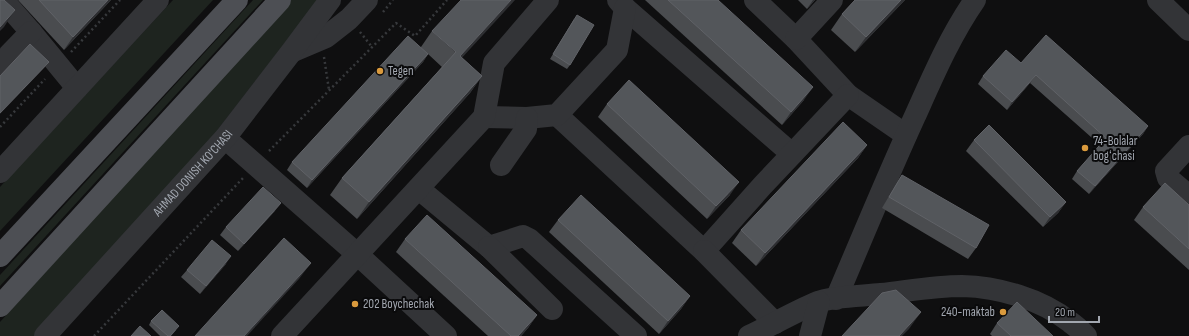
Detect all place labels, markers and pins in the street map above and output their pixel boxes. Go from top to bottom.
place label: Tegen [388,63,414,79]
marker: Tegen [375,66,385,76]
place label: 74-Bolalar bogʻchasi [1093,133,1138,164]
marker: 74-Bolalar bogʻchasi [1080,143,1090,153]
place label: 202 Boychechak [363,296,434,312]
marker: 202 Boychechak [350,299,360,309]
place label: 240-maktab [941,304,995,320]
marker: 240-maktab [998,307,1008,317]

